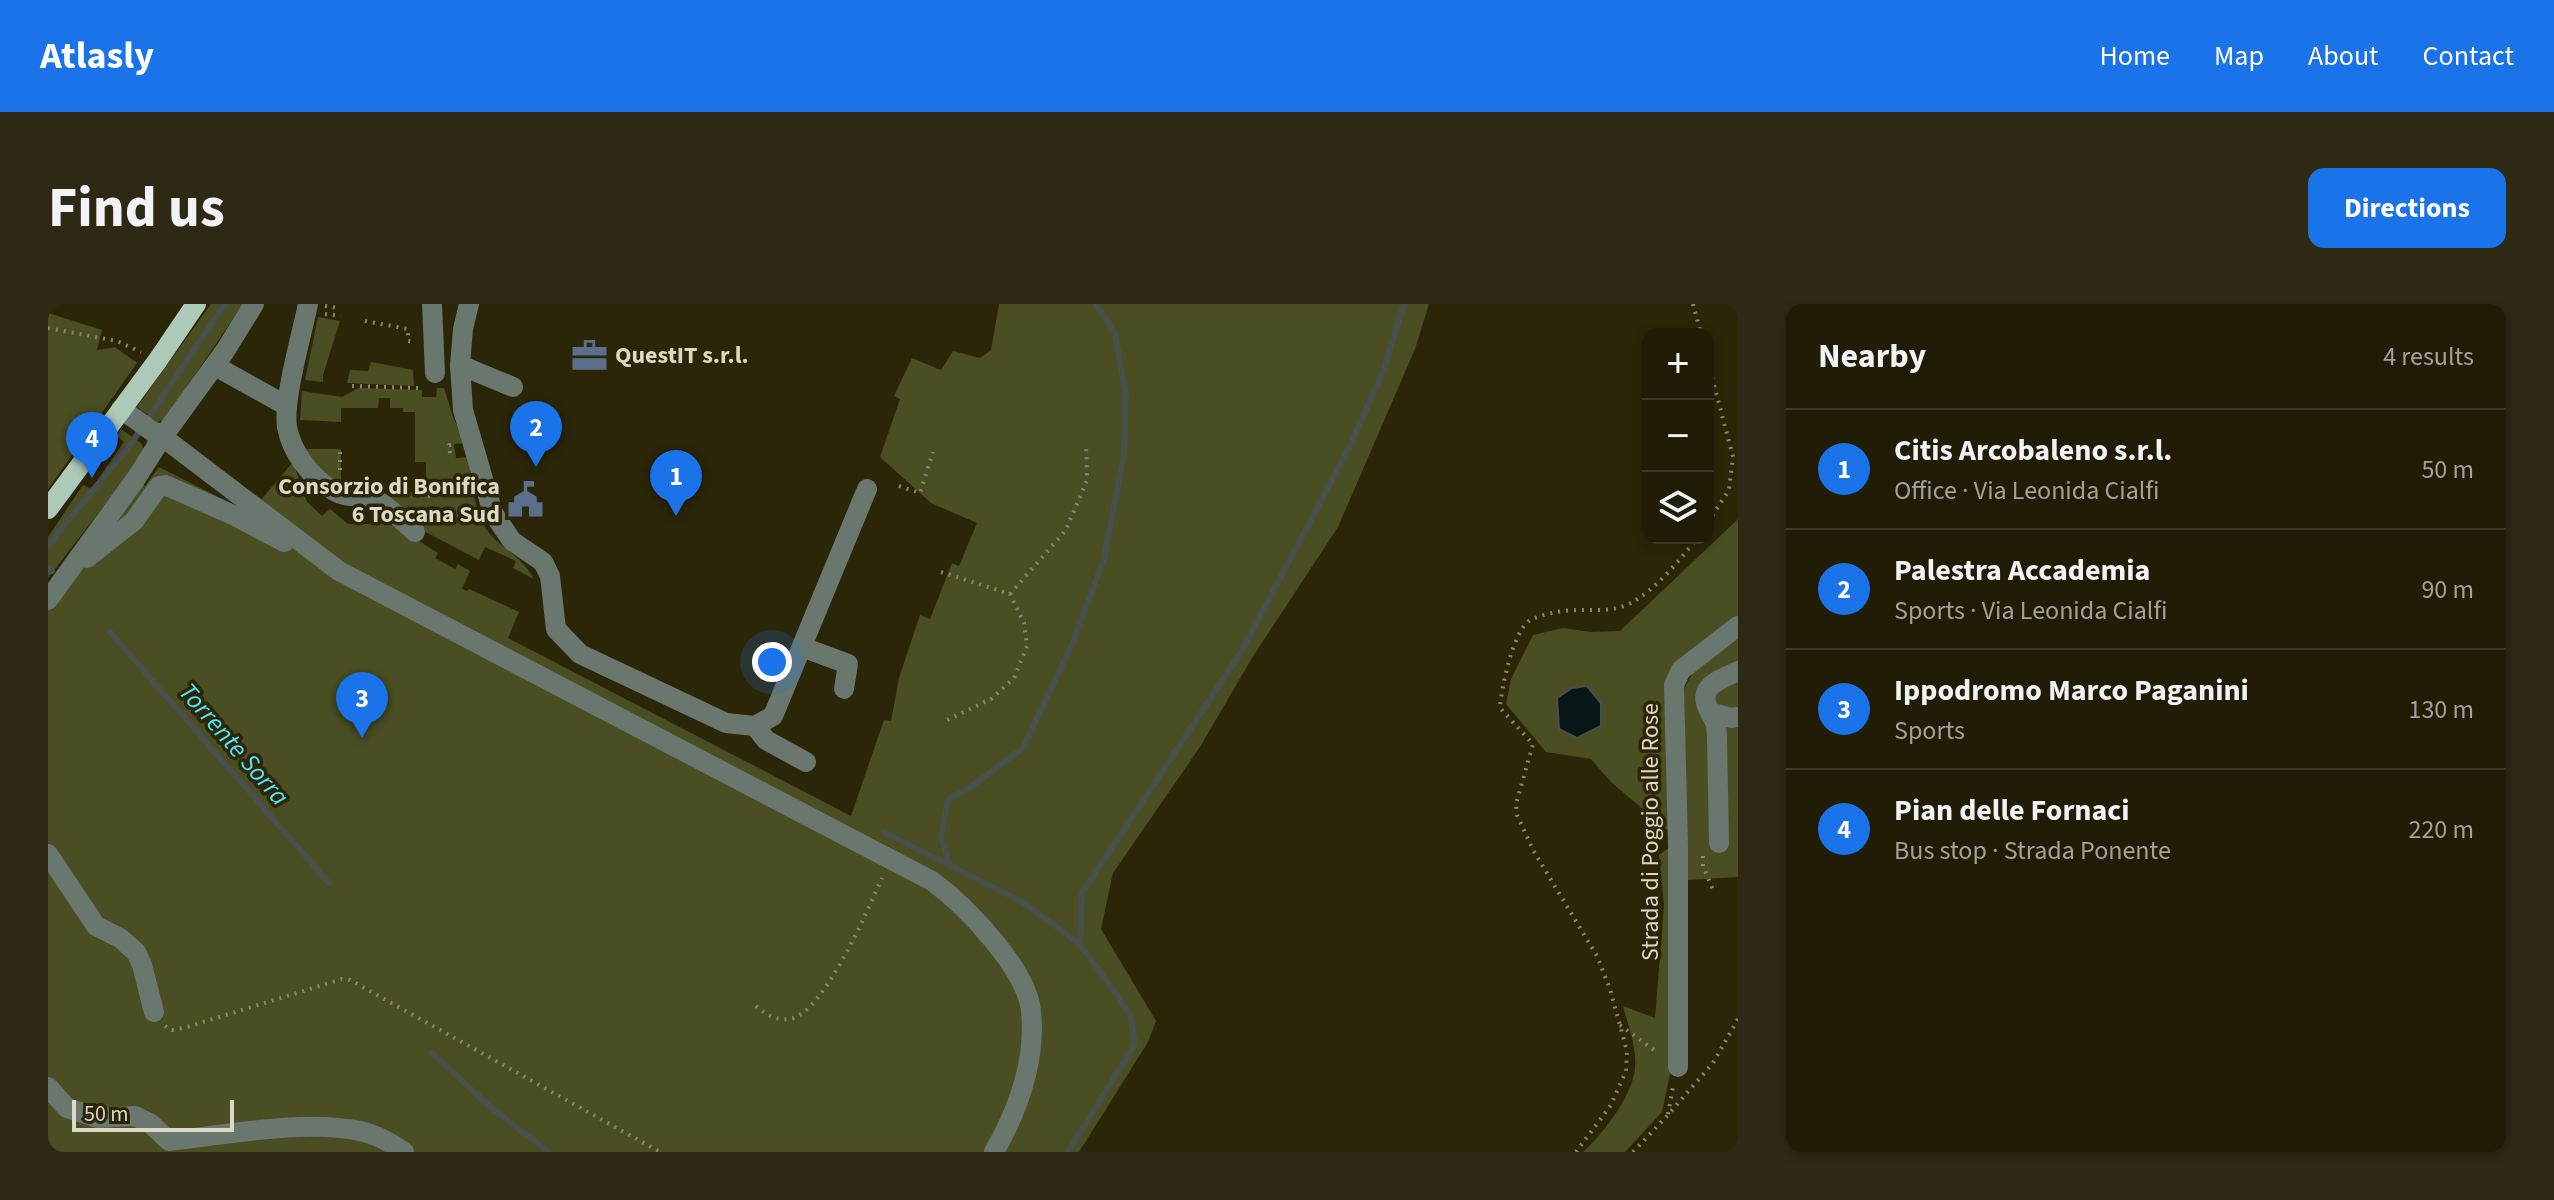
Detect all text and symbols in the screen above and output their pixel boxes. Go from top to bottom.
text: Atlasly [40,29,154,83]
text: Home [2099,36,2170,76]
text: Map [2214,36,2264,76]
text: About [2308,36,2379,76]
text: Contact [2423,36,2514,76]
button: Directions [2308,168,2506,248]
text: Find us [48,169,225,248]
map controls [1642,328,1714,544]
button: + [1642,328,1714,400]
text: Nearby [1818,332,1926,381]
office icon: QuestIT s.r.l. [570,336,608,374]
place label: QuestIT s.r.l. [615,338,749,373]
text: 4 results [2383,338,2474,375]
button: − [1642,400,1714,472]
pin: 2 [510,401,562,467]
pin: 4 [66,412,118,478]
text: Citis Arcobaleno s.r.l. [1894,429,2172,472]
pin: 1 [650,450,702,516]
text: 1 [1837,451,1851,488]
text: 50 m [2421,451,2474,488]
place label: Consorzio di Bonifica 6 Toscana Sud [278,469,500,532]
button: layers [1642,472,1714,544]
text: Office · Via Leonida Cialfi [1894,472,2159,509]
public building icon: Consorzio di Bonifica 6 Toscana Sud [507,481,545,519]
text: Palestra Accademia [1894,549,2150,592]
text: 2 [1837,571,1851,608]
text: 90 m [2421,571,2474,608]
text: Sports · Via Leonida Cialfi [1894,592,2167,629]
your location [752,642,792,682]
text: Ippodromo Marco Paganini [1894,669,2249,712]
pin: 3 [336,672,388,738]
water label: Torrente Sorra [170,674,298,814]
text: 3 [1837,691,1851,728]
text: 130 m [2408,691,2474,728]
street label: Strada di Poggio alle Rose [1633,703,1668,961]
text: Sports [1894,712,1965,749]
text: Pian delle Fornaci [1894,789,2130,832]
text: 4 [1837,811,1851,848]
text: 220 m [2408,811,2474,848]
text: Bus stop · Strada Ponente [1894,832,2171,869]
scale bar [72,1096,234,1132]
text: 50 m [84,1098,129,1130]

